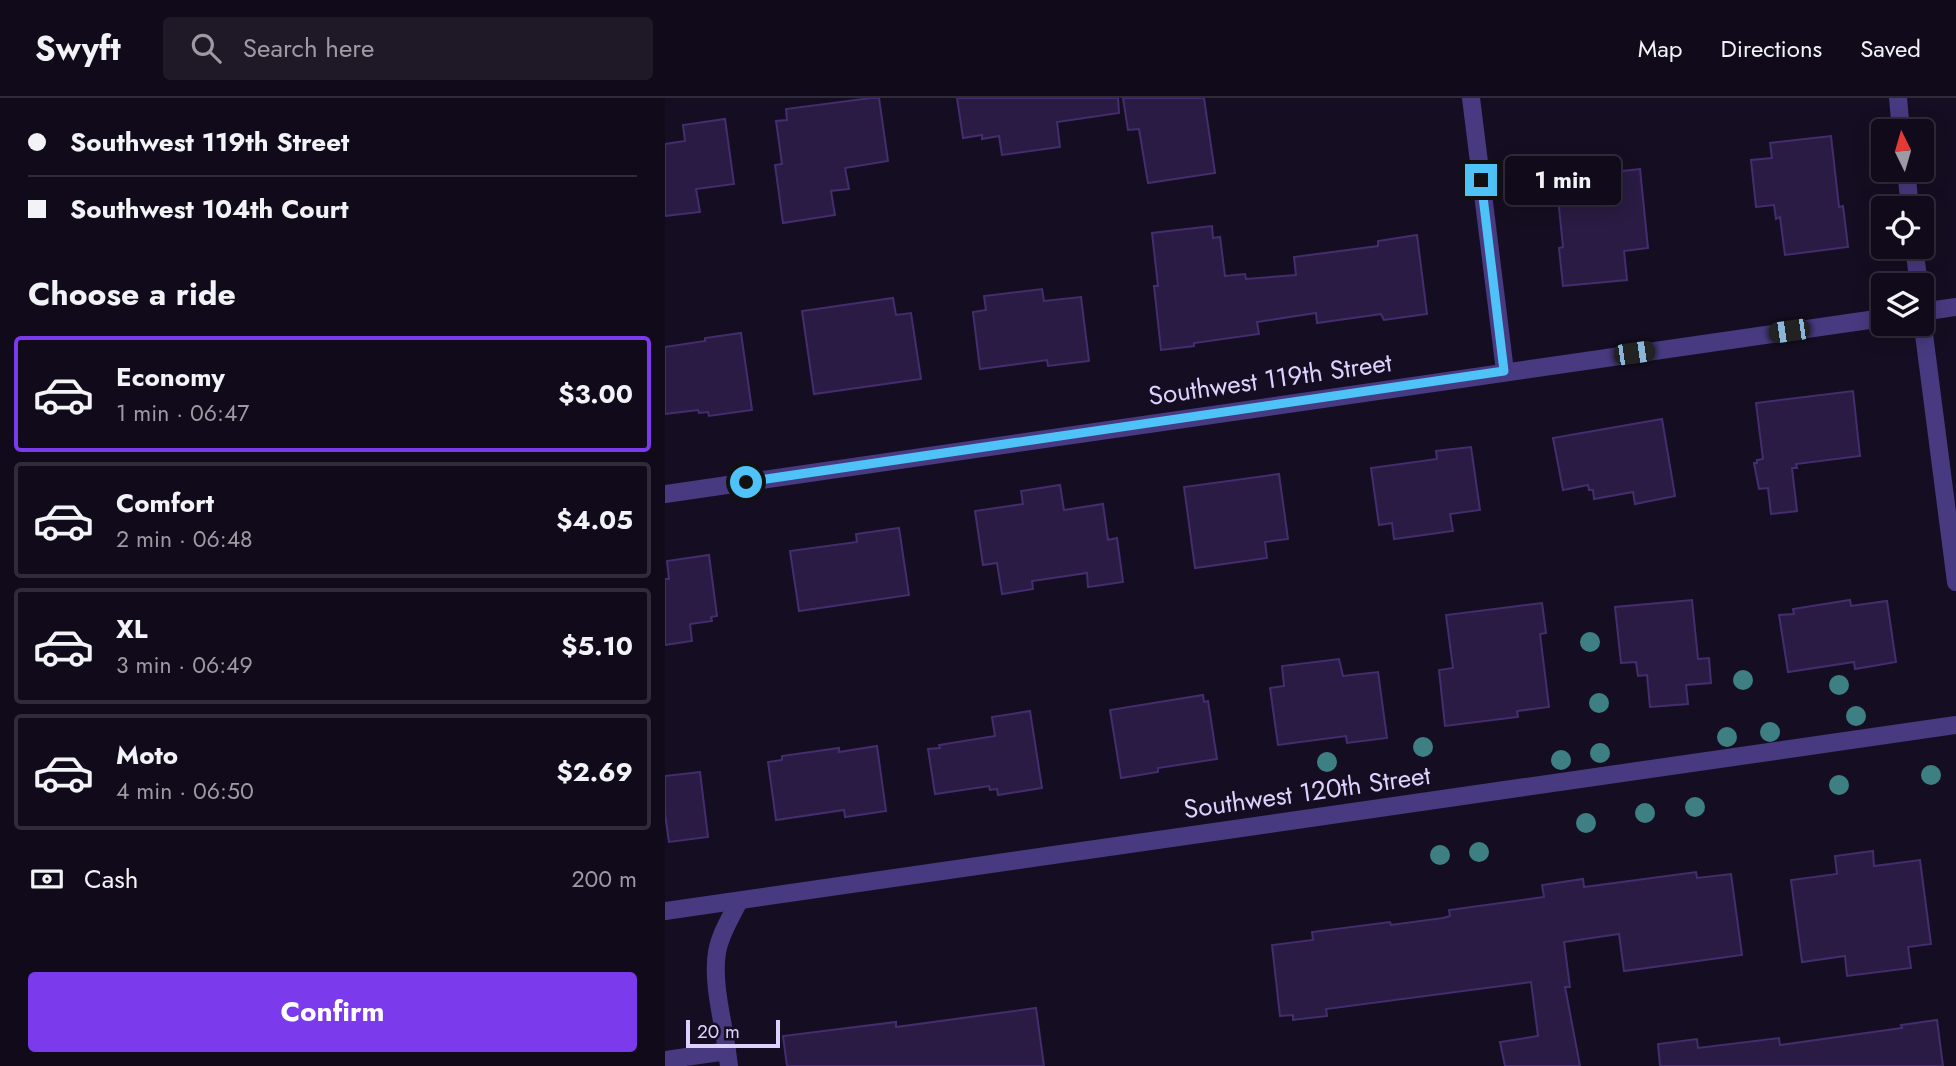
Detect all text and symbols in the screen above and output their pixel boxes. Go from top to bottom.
search box [163,17,653,80]
text: Swyft [35,25,121,72]
icon: search [187,29,225,67]
text: Search here [243,29,374,67]
text: Map [1638,31,1683,66]
text: Directions [1721,31,1822,66]
text: Saved [1860,31,1921,66]
north arrow [1871,119,1934,182]
map controls [1871,119,1934,336]
text: Southwest 119th Street [70,123,349,161]
callout: 1 min [1505,155,1621,204]
text: 1 min [1534,163,1592,197]
route end [1465,164,1497,196]
text: Southwest 104th Court [70,190,349,228]
button: locate [1871,196,1934,259]
text: Choose a ride [28,271,236,317]
button: layers [1871,273,1934,336]
car [1767,318,1812,344]
car [1612,340,1657,366]
street label: Southwest 119th Street [1146,343,1395,415]
text: Economy [116,358,225,396]
icon: car [32,363,95,426]
text: $3.00 [558,375,633,413]
text: 1 min · 06:47 [116,396,249,430]
route start [730,466,762,498]
text: Comfort [116,484,214,522]
icon: car [32,489,95,552]
text: $4.05 [556,501,633,539]
text: 2 min · 06:48 [116,522,253,556]
text: XL [116,610,148,648]
icon: car [32,615,95,678]
text: $5.10 [561,627,633,665]
text: 3 min · 06:49 [116,648,253,682]
text: Moto [116,736,178,774]
icon: car [32,741,95,804]
text: $2.69 [557,753,633,791]
street label: Southwest 120th Street [1181,756,1434,828]
text: 4 min · 06:50 [116,774,254,808]
icon: cash [28,860,66,898]
text: Cash [84,860,138,898]
text: 200 m [571,862,637,896]
button: Confirm [28,972,637,1052]
scale bar [686,1017,781,1049]
text: 20 m [697,1018,740,1045]

